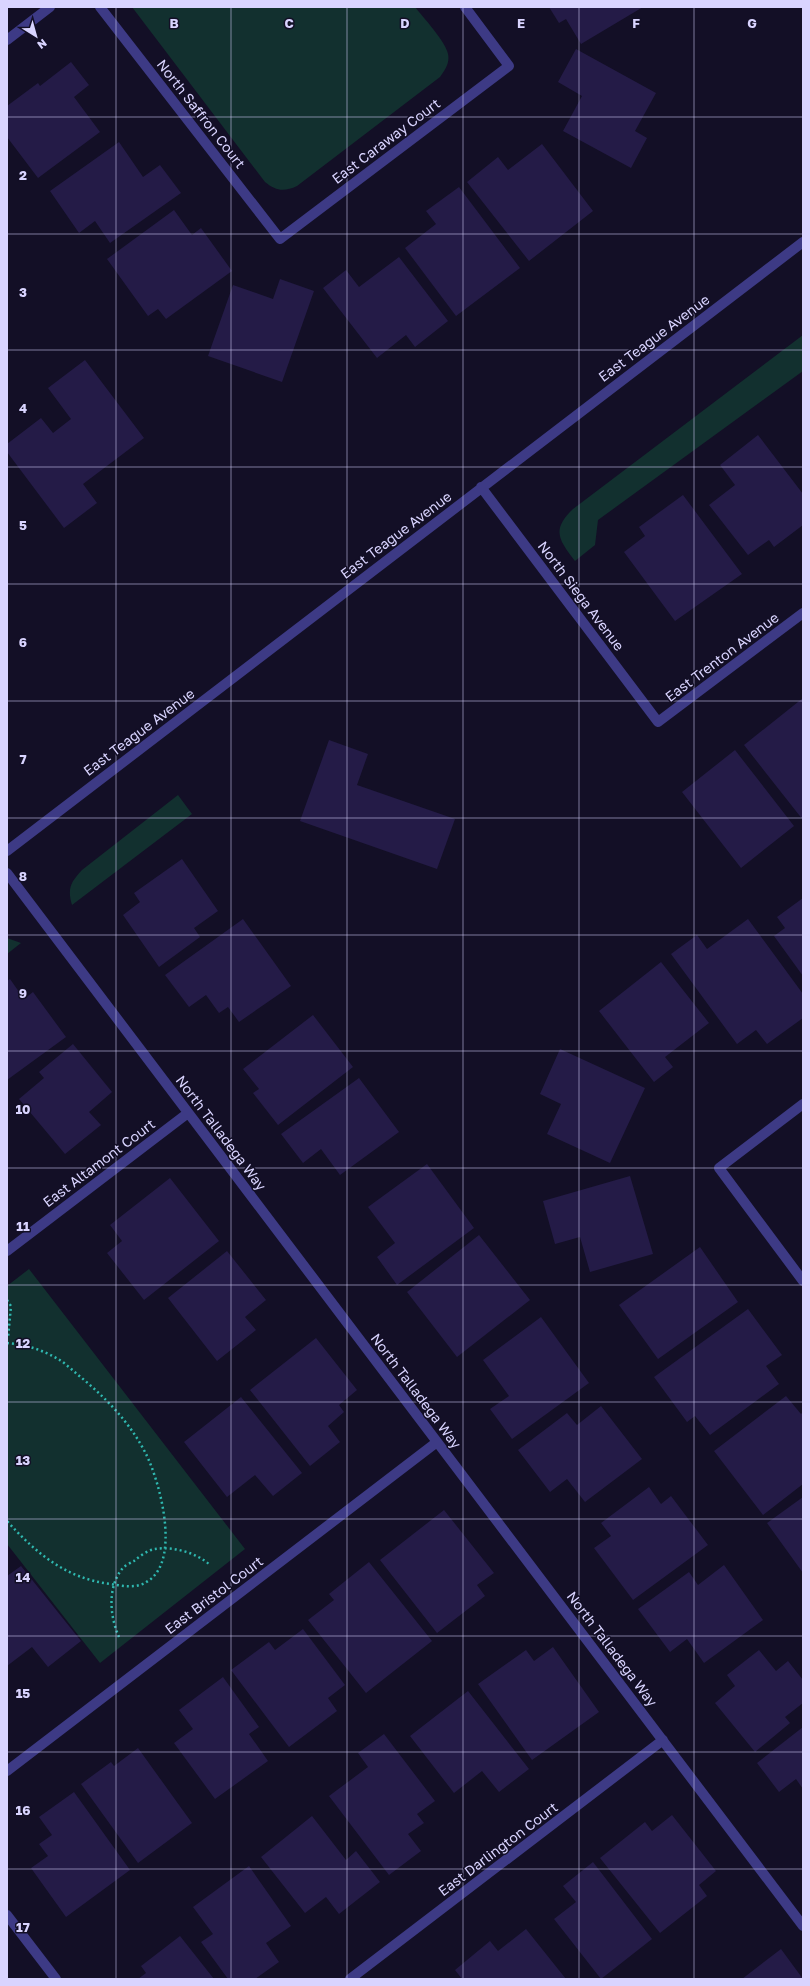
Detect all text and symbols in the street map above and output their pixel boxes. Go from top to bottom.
text: B [169,15,179,31]
text: C [284,15,294,31]
text: D [400,15,410,31]
text: E [517,15,525,31]
text: F [632,15,640,31]
text: G [747,15,757,31]
north arrow [16,16,56,56]
text: N [35,37,50,52]
street label: North Saffron Court [154,56,249,171]
street label: East Caraway Court [328,94,443,187]
text: 2 [19,167,27,183]
text: 3 [19,284,27,300]
street label: East Teague Avenue [595,290,712,385]
text: 4 [19,400,27,416]
street label: East Teague Avenue [337,487,454,582]
text: 5 [19,517,27,533]
street label: North Siega Avenue [535,538,628,654]
street label: East Trenton Avenue [662,608,782,705]
text: 6 [19,634,27,650]
street label: East Teague Avenue [80,684,197,779]
text: 7 [19,751,27,767]
text: 8 [19,868,27,884]
text: 9 [19,985,27,1001]
street label: North Talladega Way [173,1072,270,1194]
text: 10 [15,1101,31,1117]
street label: East Altamont Court [39,1115,158,1210]
text: 11 [16,1218,30,1234]
street label: North Talladega Way [368,1330,465,1452]
text: 12 [16,1335,30,1351]
text: 13 [16,1452,30,1468]
street label: East Bristol Court [161,1552,266,1637]
text: 14 [16,1569,30,1585]
street label: North Talladega Way [564,1588,661,1710]
text: 15 [16,1685,30,1701]
street label: East Darlington Court [435,1798,561,1899]
text: 16 [16,1802,30,1818]
text: 17 [16,1919,30,1935]

